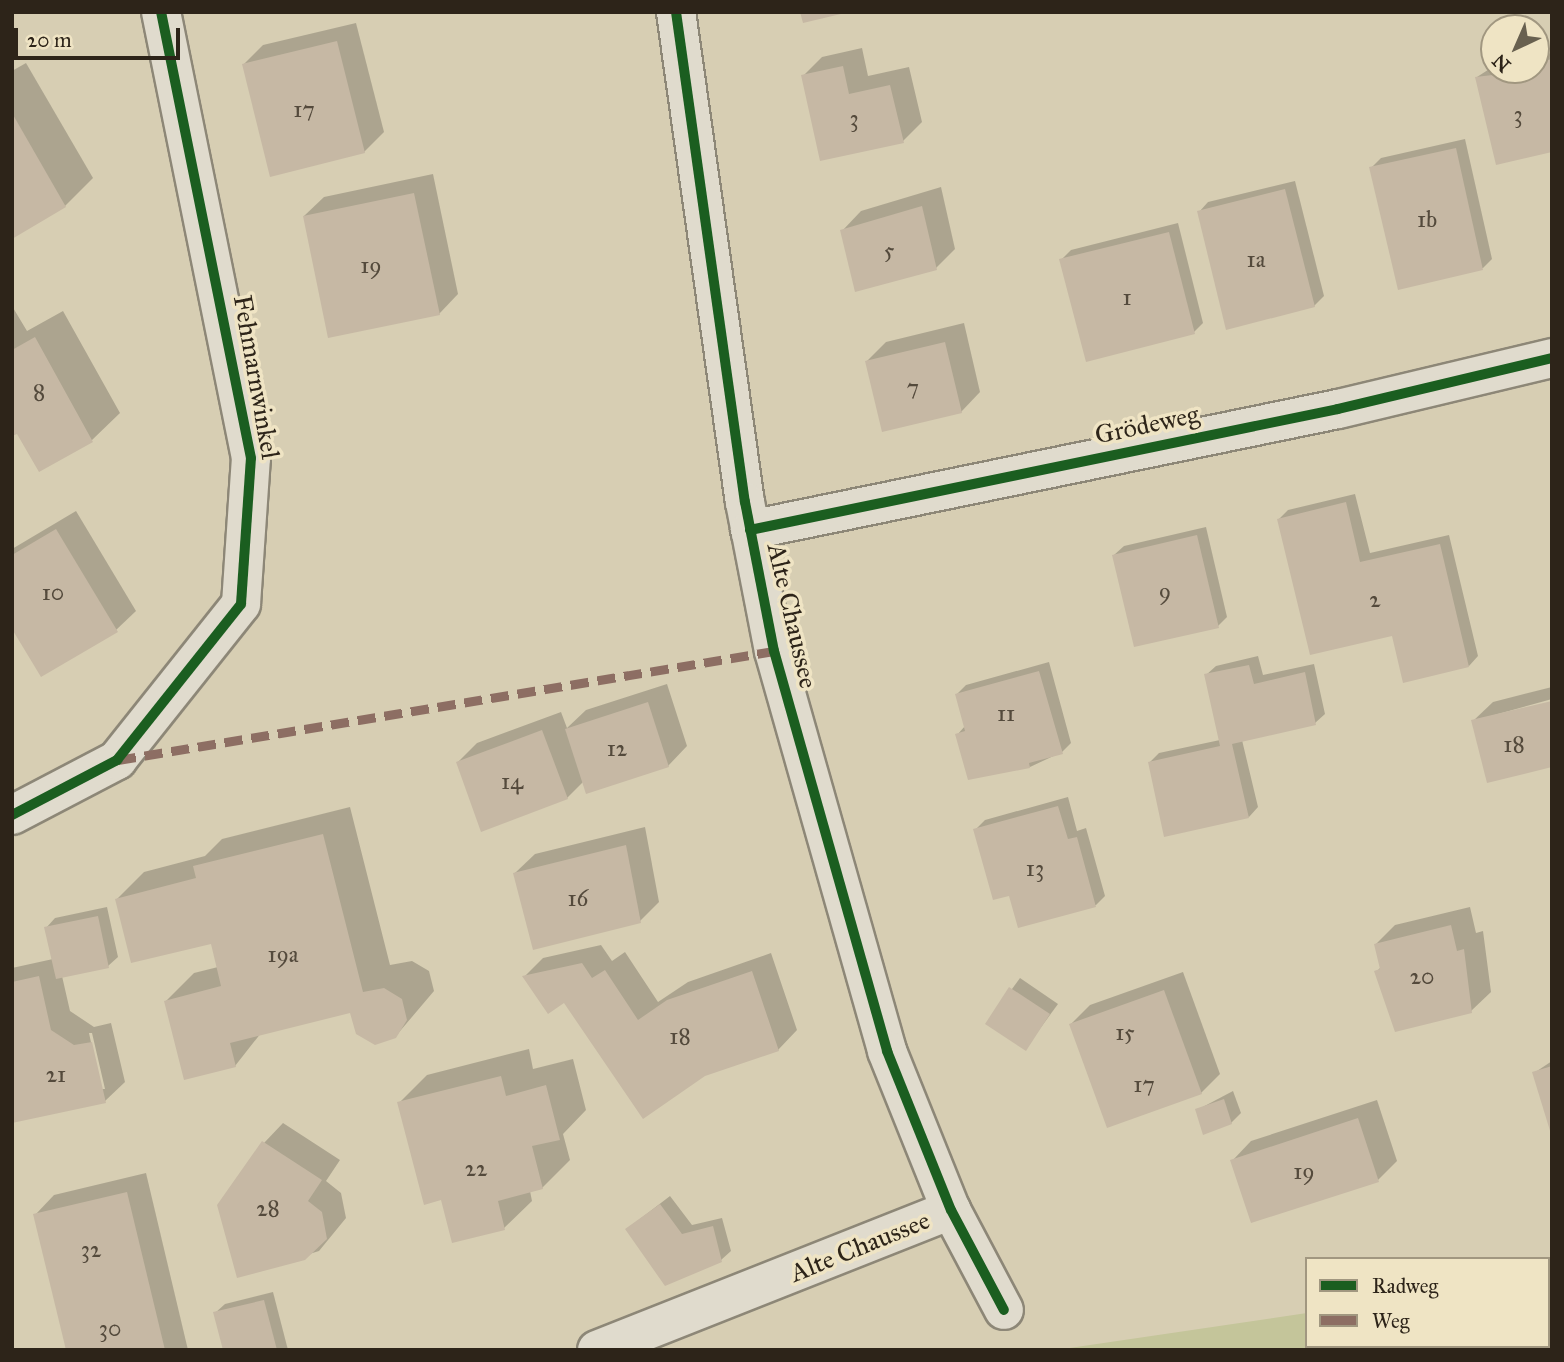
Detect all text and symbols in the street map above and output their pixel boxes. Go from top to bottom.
scale bar [18,14,184,58]
north arrow [1480,14,1550,84]
text: 20 m [27,27,72,53]
text: N [1488,49,1515,77]
house number: 17 [293,95,315,123]
house number: 3 [1513,100,1523,128]
house number: 3 [849,104,859,132]
house number: 1b [1417,205,1437,233]
house number: 5 [884,236,894,264]
house number: 1a [1247,245,1265,273]
house number: 19 [360,251,382,279]
house number: 1 [1122,283,1132,311]
street label: Fehmarnwinkel [226,293,286,461]
house number: 7 [907,373,919,401]
house number: 8 [33,378,45,406]
street label: Grödeweg [1092,399,1202,451]
street label: Alte Chaussee [760,541,824,691]
house number: 9 [1159,577,1171,605]
house number: 10 [42,578,64,606]
house number: 2 [1369,585,1381,613]
house number: 11 [997,699,1015,727]
house number: 18 [1503,730,1525,758]
house number: 12 [607,734,627,762]
house number: 14 [501,767,523,795]
house number: 13 [1026,854,1044,882]
house number: 16 [568,884,588,912]
house number: 19a [268,940,298,968]
house number: 20 [1410,962,1434,990]
house number: 15 [1115,1018,1135,1046]
house number: 18 [669,1022,691,1050]
house number: 21 [46,1060,66,1088]
house number: 17 [1133,1070,1155,1098]
house number: 22 [465,1154,487,1182]
house number: 19 [1293,1157,1315,1185]
house number: 28 [256,1194,280,1222]
street label: Alte Chaussee [786,1205,934,1289]
house number: 32 [81,1235,101,1263]
legend [1305,1257,1550,1348]
text: Radweg [1372,1273,1438,1299]
text: Weg [1372,1308,1410,1334]
house number: 30 [99,1314,121,1342]

